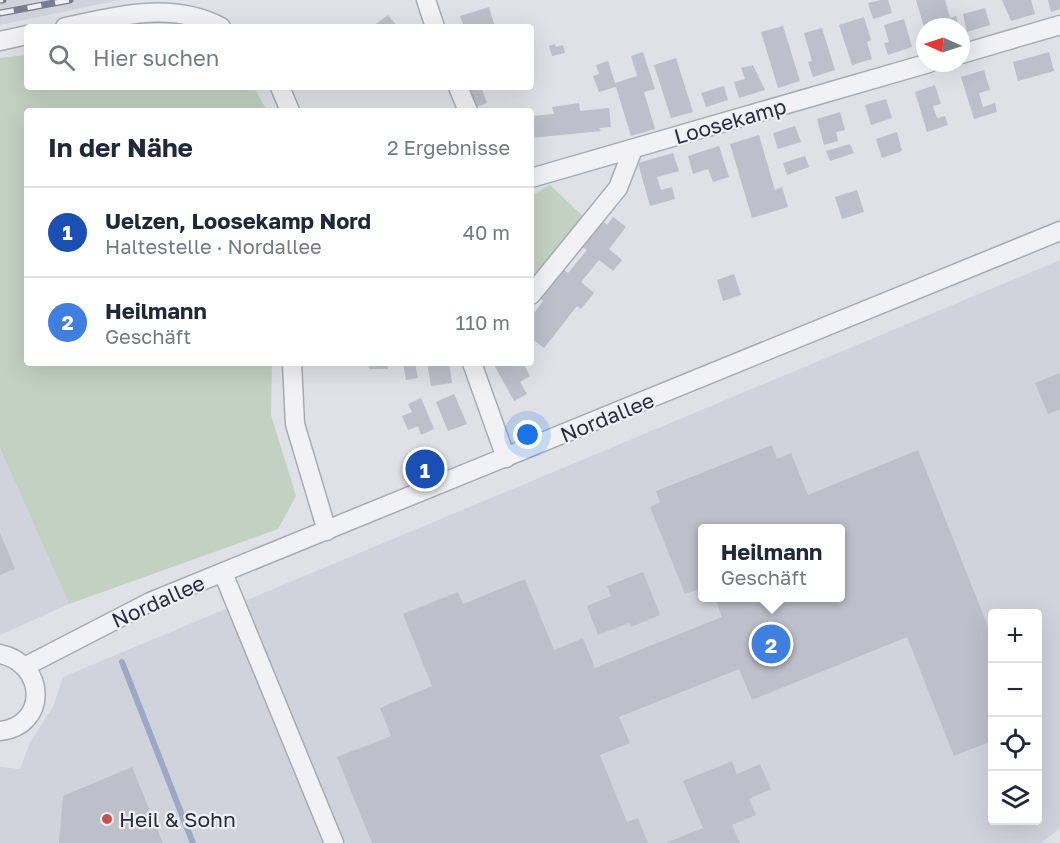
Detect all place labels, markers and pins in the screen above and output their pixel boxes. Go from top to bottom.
pin: 1 [406,446,444,492]
pin: 2 [752,622,790,666]
place label: Heil & Sohn [119,806,236,832]
marker: Heil & Sohn [100,812,114,826]

